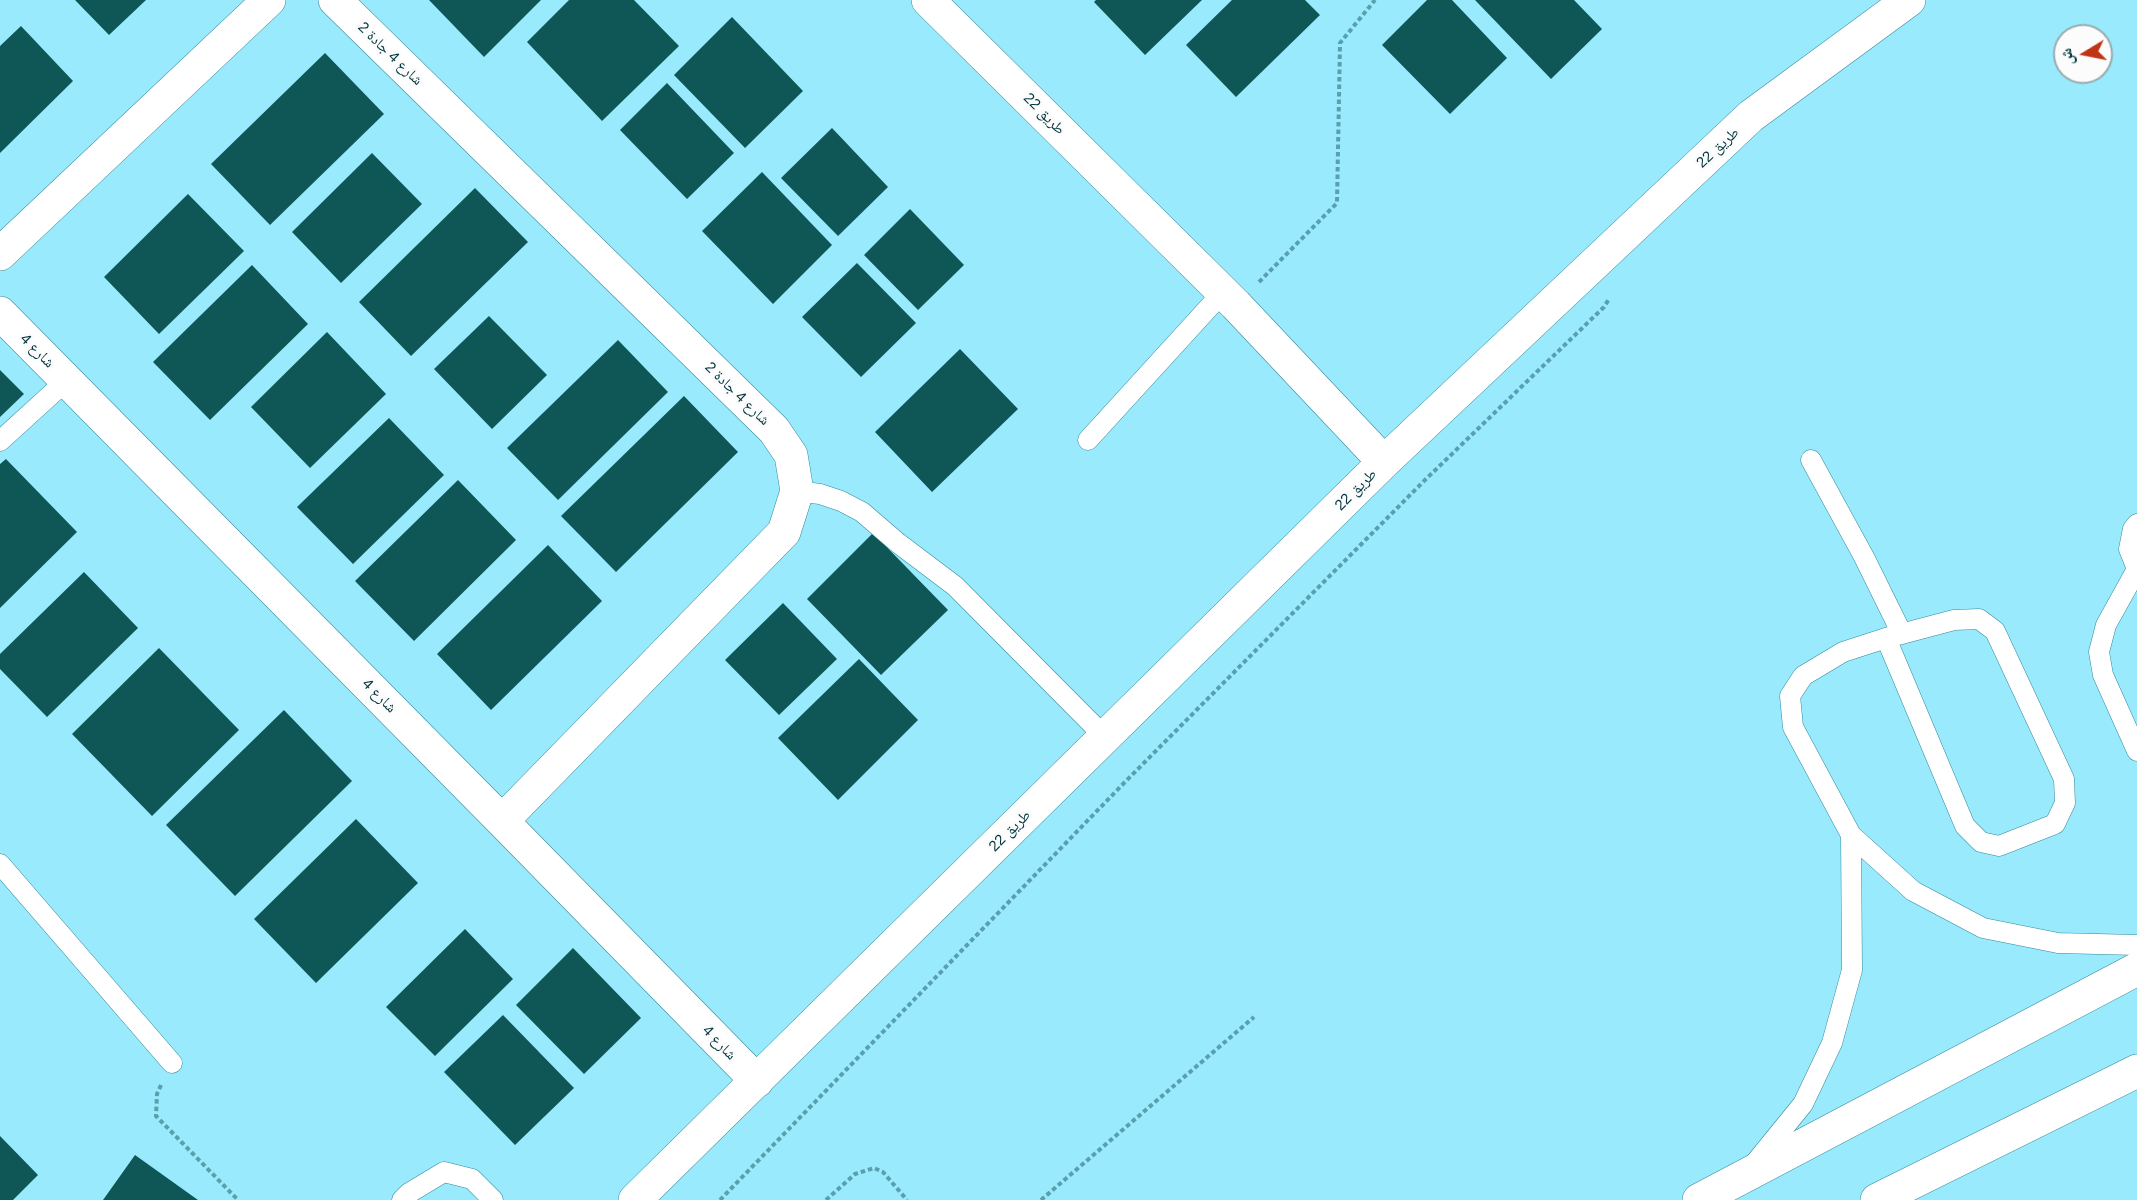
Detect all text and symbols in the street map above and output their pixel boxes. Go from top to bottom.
street label: شارع 4 جادة 2 [354,19,426,89]
north arrow [2053,24,2113,84]
text: ش [2057,47,2077,67]
street label: طريق 22 [1019,89,1069,139]
street label: طريق 22 [1693,124,1743,172]
street label: شارع 4 [16,330,58,372]
street label: شارع 4 جادة 2 [701,359,773,429]
street label: طريق 22 [1331,465,1381,515]
street label: شارع 4 [358,675,400,717]
street label: طريق 22 [985,806,1035,856]
street label: شارع 4 [698,1022,740,1064]

